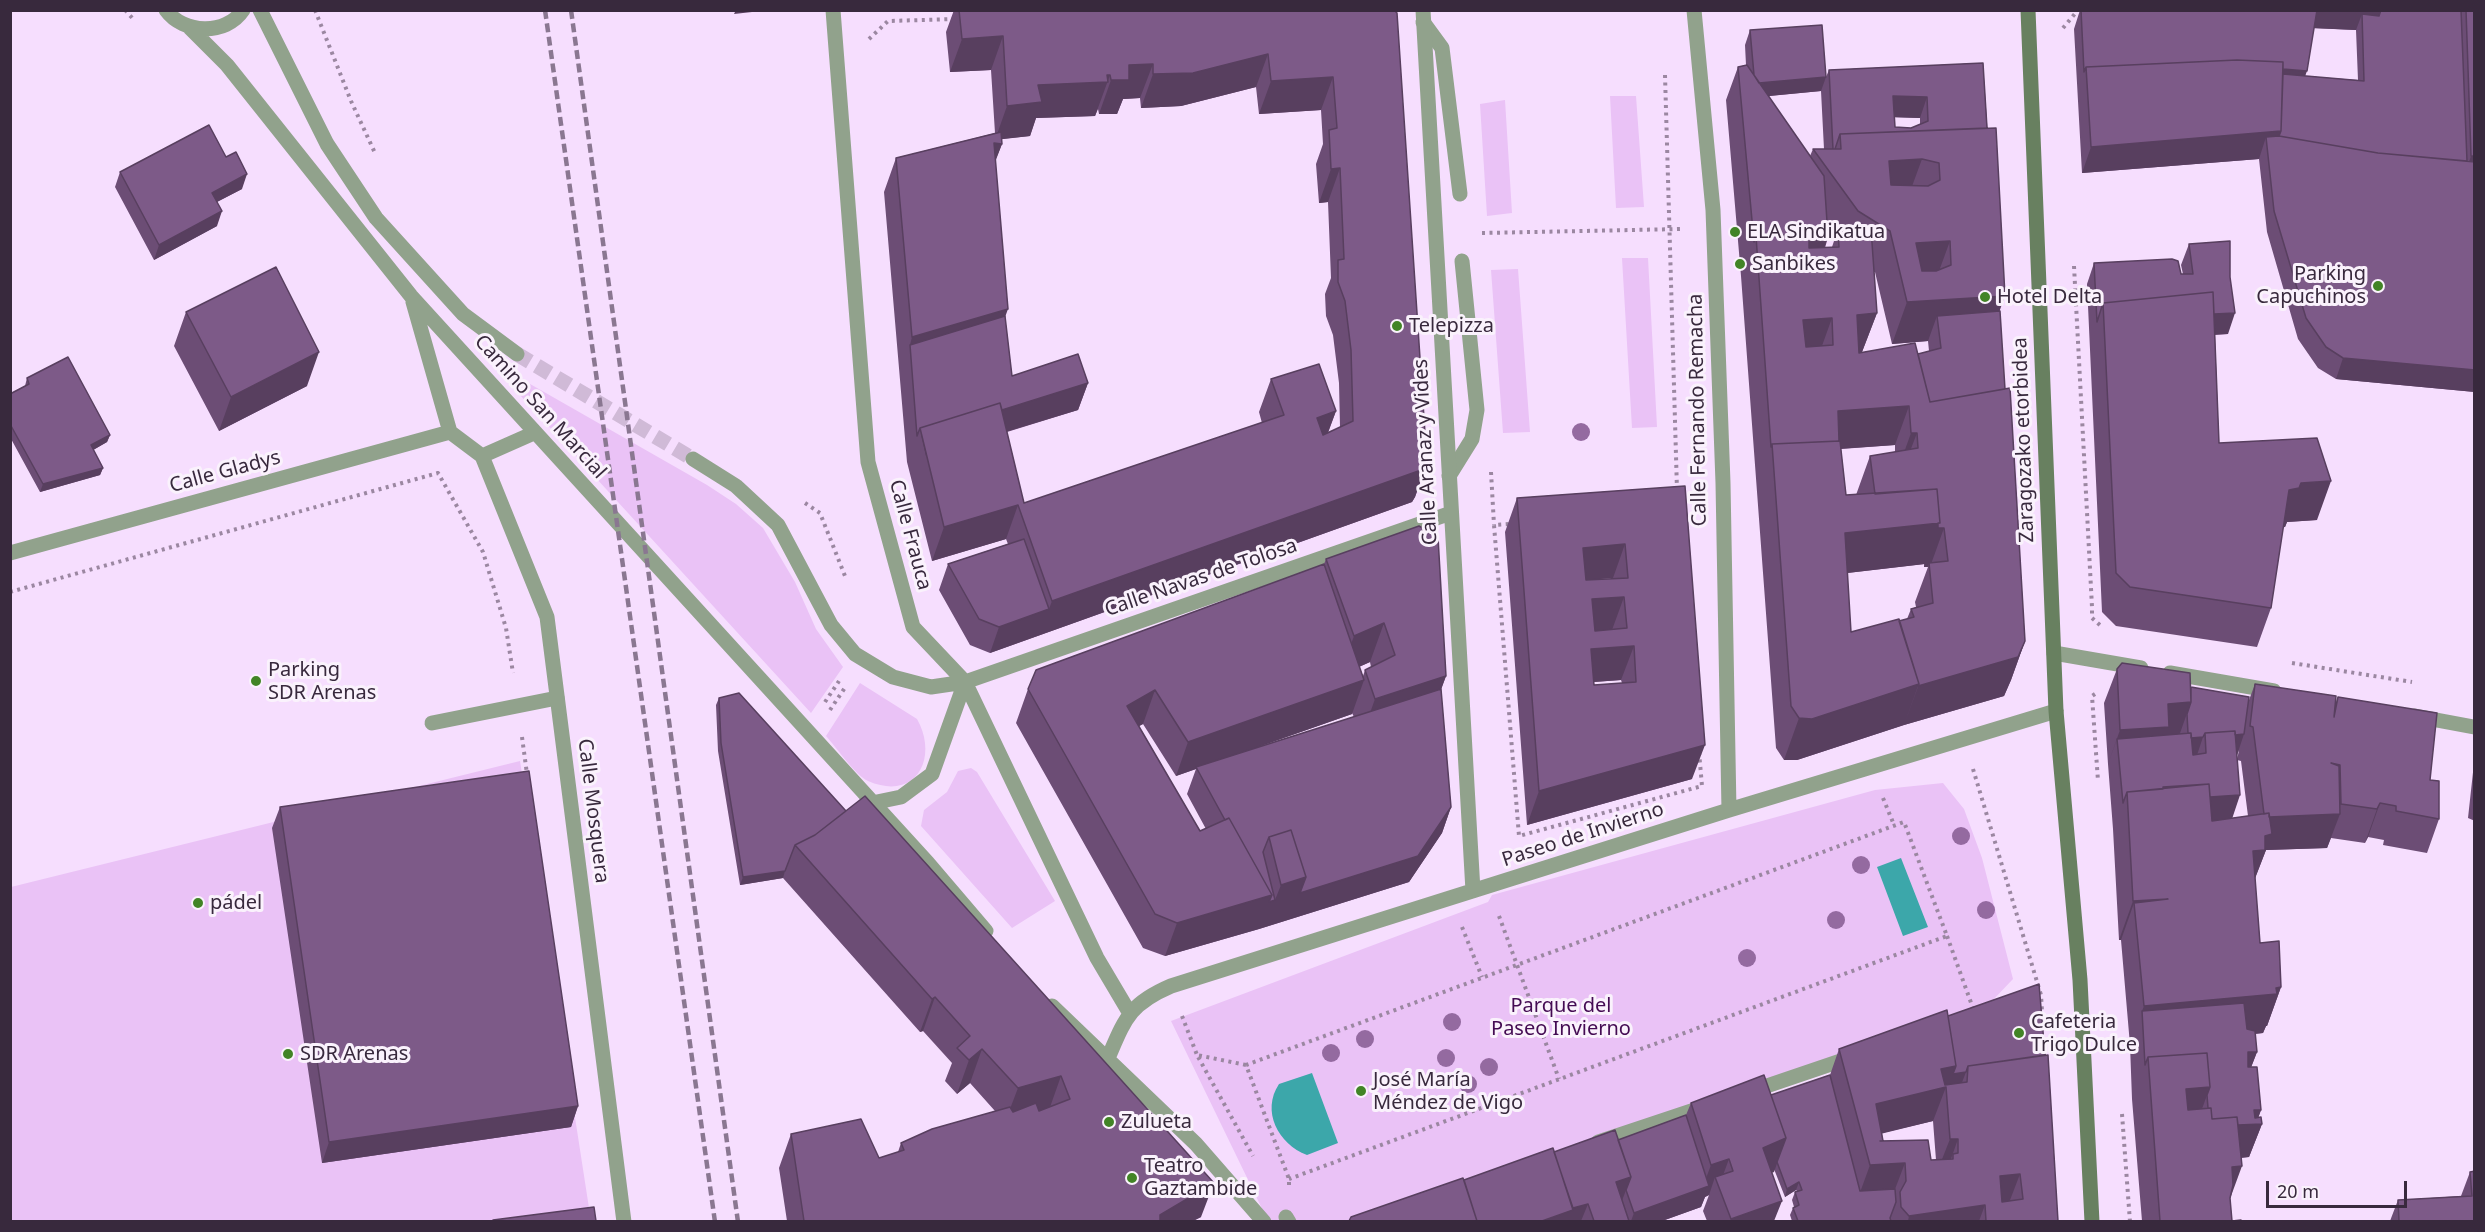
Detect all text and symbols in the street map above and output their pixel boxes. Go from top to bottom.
place label: ELA Sindikatua [1747,220,1885,244]
marker: ELA Sindikatua [1728,225,1742,239]
place label: Sanbikes [1752,252,1836,276]
marker: Sanbikes [1733,257,1747,271]
place label: Parking Capuchinos [2256,262,2366,309]
marker: Parking Capuchinos [2371,279,2385,293]
place label: Hotel Delta [1997,285,2102,309]
marker: Hotel Delta [1978,290,1992,304]
street label: Calle Fernando Remacha [1684,293,1712,527]
place label: Telepizza [1409,314,1494,338]
marker: Telepizza [1390,319,1404,333]
street label: Camino San Marcial [469,330,611,484]
street label: Zaragozako etorbidea [2008,337,2040,543]
street label: Calle Aranaz y Vides [1409,358,1443,546]
street label: Calle Gladys [167,446,283,498]
street label: Calle Frauca [884,477,936,593]
street label: Calle Navas de Tolosa [1102,534,1300,622]
place label: Parking SDR Arenas [268,658,376,705]
marker: Parking SDR Arenas [249,674,263,688]
street label: Calle Mosquera [572,737,614,885]
street label: Paseo de Invierno [1499,798,1667,872]
place label: pádel [210,891,262,915]
marker: pádel [191,896,205,910]
park label: Parque del Paseo Invierno [1491,994,1631,1041]
place label: Cafeteria Trigo Dulce [2031,1010,2137,1057]
marker: Cafeteria Trigo Dulce [2012,1026,2026,1040]
place label: SDR Arenas [300,1042,408,1066]
marker: SDR Arenas [281,1047,295,1061]
place label: José María Méndez de Vigo [1373,1068,1523,1115]
marker: José María Méndez de Vigo [1354,1084,1368,1098]
place label: Zulueta [1121,1110,1192,1134]
marker: Zulueta [1102,1115,1116,1129]
place label: Teatro Gaztambide [1144,1154,1257,1201]
scale bar [2269,1169,2410,1207]
marker: Teatro Gaztambide [1125,1171,1139,1185]
text: 20 m [2277,1179,2319,1203]

